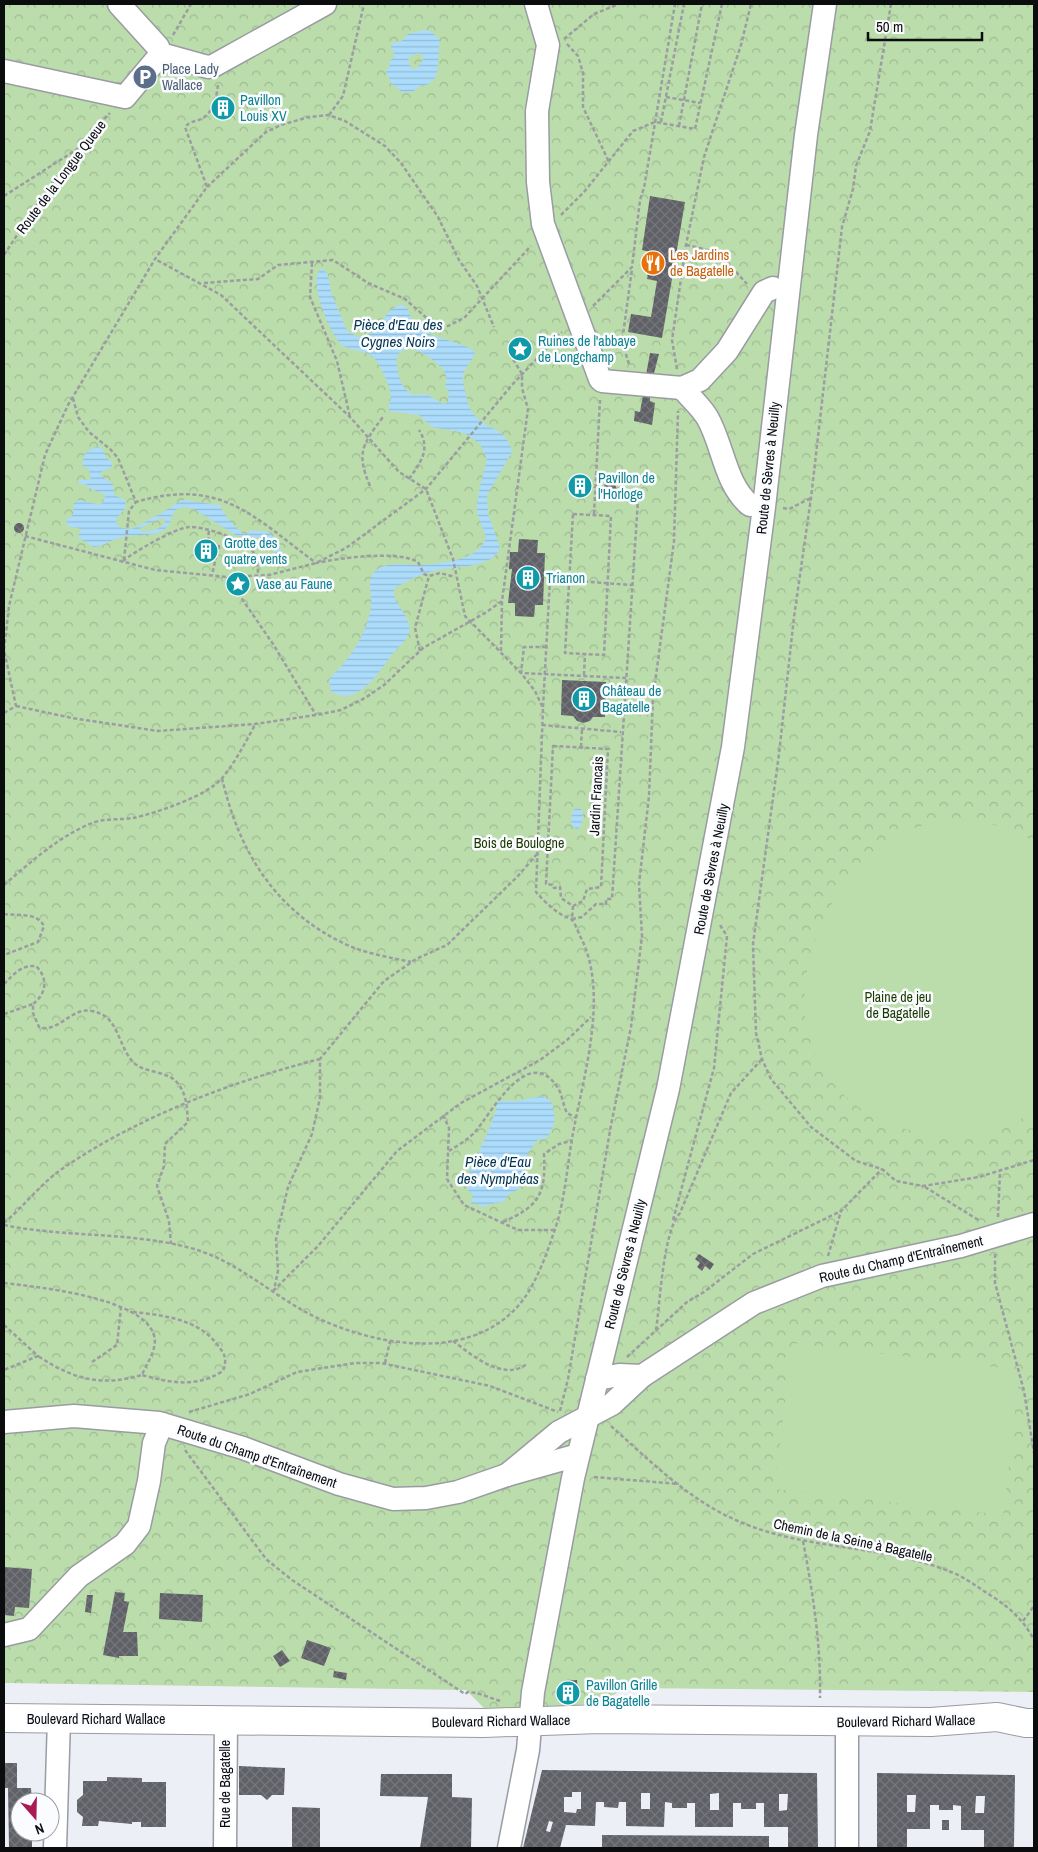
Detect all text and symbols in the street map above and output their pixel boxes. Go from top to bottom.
scale bar [868,10,982,42]
text: 50 m [876,16,903,37]
place label: Place Lady Wallace [162,60,219,94]
parking icon: Place Lady Wallace [132,64,158,90]
place label: Pavillon Louis XV [240,91,287,125]
building icon: Pavillon Louis XV [210,95,236,121]
street label: Route de la Longue Queue [12,117,110,237]
place label: Les Jardins de Bagatelle [670,246,734,280]
restaurant icon: Les Jardins de Bagatelle [640,250,666,276]
water label: Pièce d'Eau des Cygnes Noirs [353,314,443,352]
place label: Ruines de l'abbaye de Longchamp [538,332,636,366]
place icon: Ruines de l'abbaye de Longchamp [507,336,533,362]
street label: Route de Sèvres à Neuilly [752,400,784,535]
place label: Pavillon de l'Horloge [598,469,655,503]
building icon: Pavillon de l'Horloge [567,473,593,499]
place label: Grotte des quatre vents [224,534,287,568]
building icon: Grotte des quatre vents [193,538,219,564]
building icon: Trianon [515,565,541,591]
place label: Trianon [546,569,585,587]
place icon: Vase au Faune [225,571,251,597]
place label: Vase au Faune [256,575,332,593]
place label: Château de Bagatelle [602,682,661,716]
building icon: Château de Bagatelle [571,686,597,712]
street label: Jardin Francais [585,755,607,836]
street label: Route de Sèvres à Neuilly [689,802,733,936]
park label: Bois de Boulogne [474,834,564,852]
park label: Plaine de jeu de Bagatelle [864,988,932,1022]
water label: Pièce d'Eau des Nymphéas [457,1151,539,1189]
street label: Route de Sèvres à Neuilly [600,1197,650,1331]
street label: Route du Champ d'Entraînement [817,1231,985,1287]
street label: Route du Champ d'Entraînement [175,1420,339,1492]
street label: Chemin de la Seine à Bagatelle [772,1514,934,1566]
place label: Pavillon Grille de Bagatelle [586,1676,657,1710]
building icon: Pavillon Grille de Bagatelle [555,1680,581,1706]
street label: Boulevard Richard Wallace [27,1710,165,1728]
street label: Boulevard Richard Wallace [432,1711,570,1731]
street label: Boulevard Richard Wallace [837,1711,975,1731]
street label: Rue de Bagatelle [216,1740,234,1828]
north arrow [10,1792,60,1842]
text: N [32,1819,46,1839]

